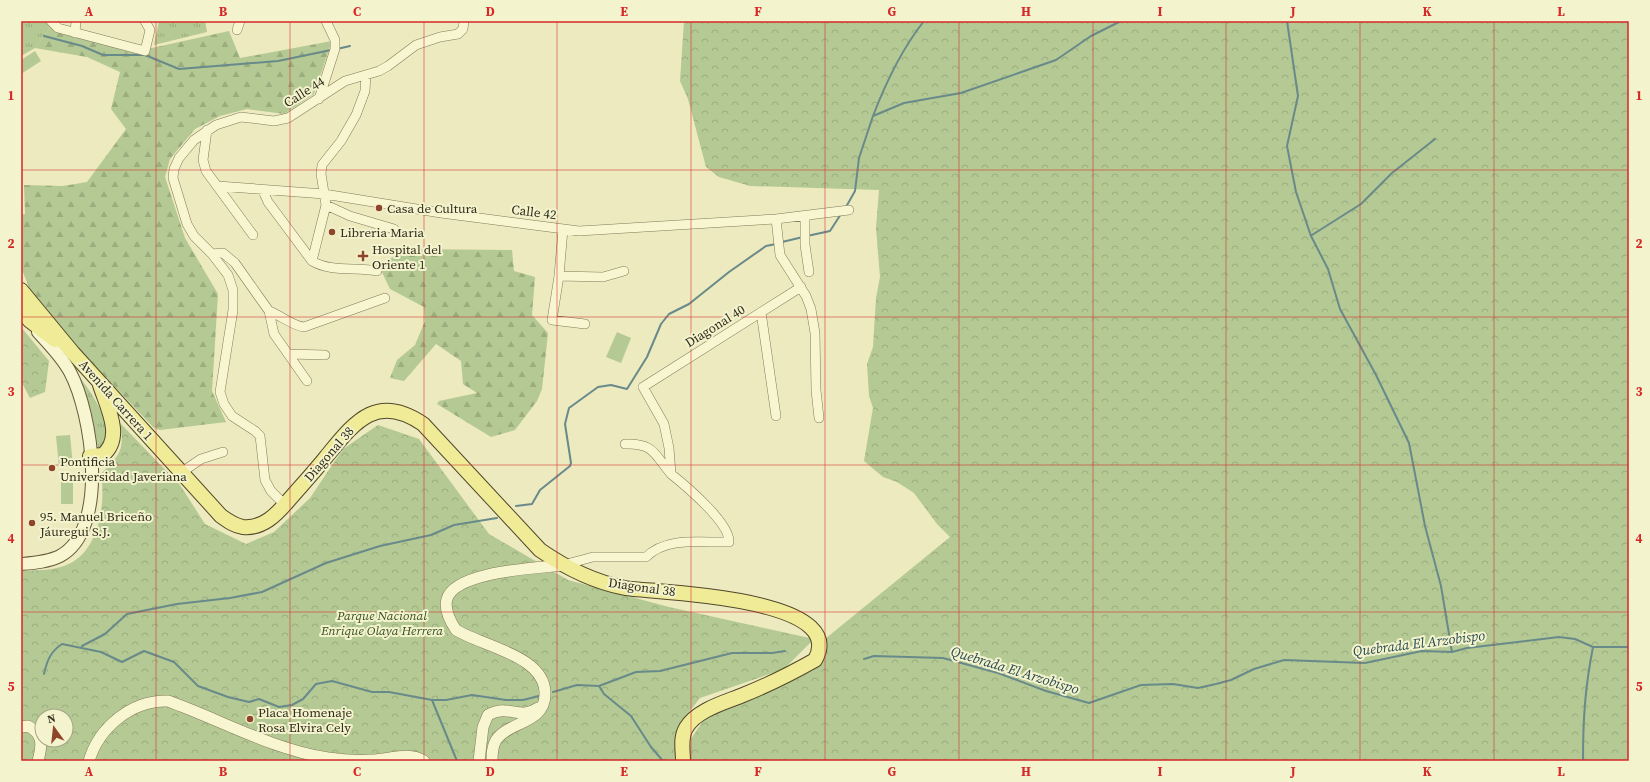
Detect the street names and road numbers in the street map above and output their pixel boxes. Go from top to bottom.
street label: Calle 44 [280,73,328,111]
street label: Calle 42 [511,201,557,223]
street label: Diagonal 40 [682,301,748,351]
street label: Avenida Carrera 1 [75,356,157,444]
street label: Diagonal 38 [300,423,358,485]
street label: Diagonal 38 [607,574,677,600]

